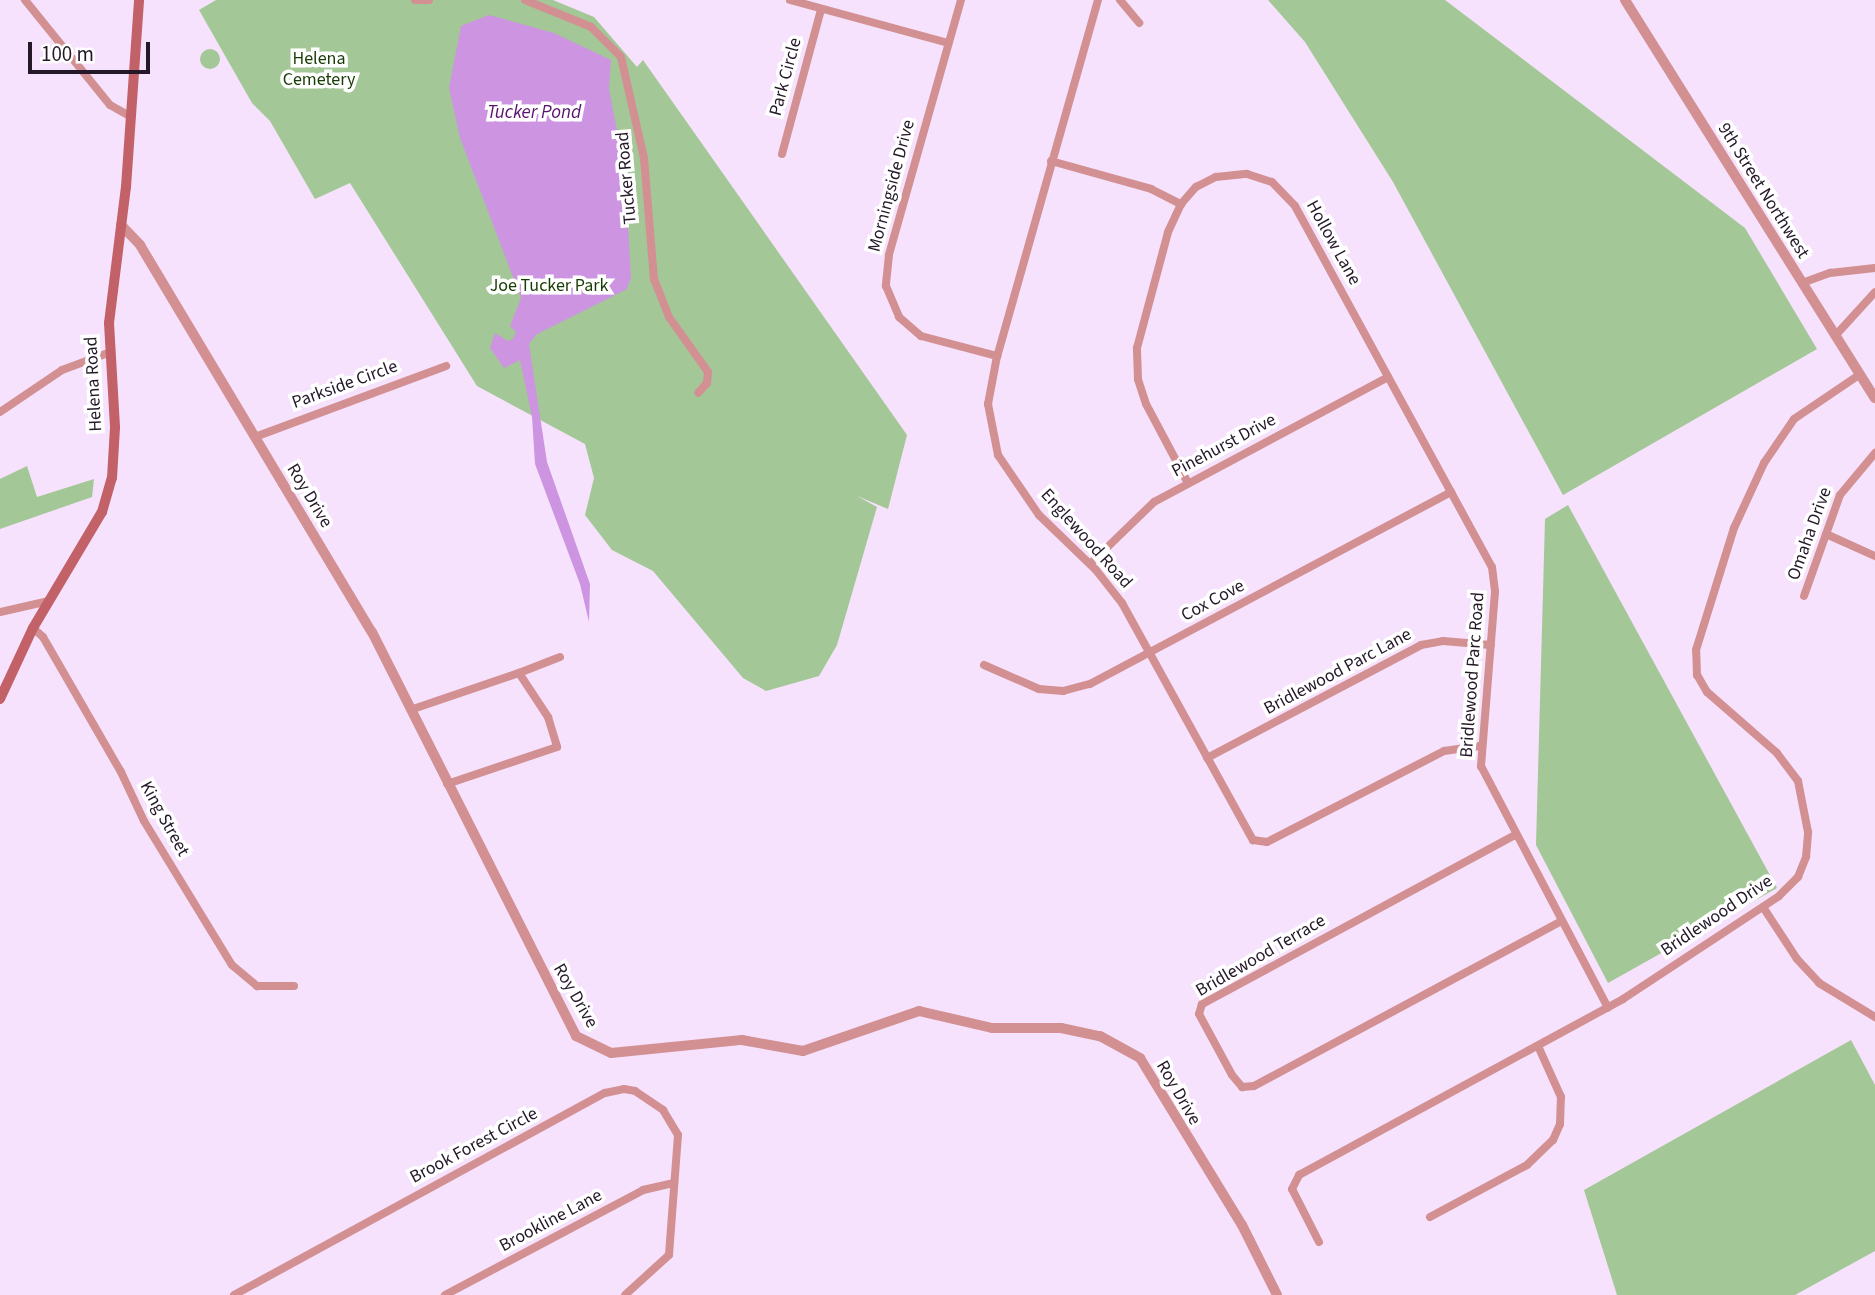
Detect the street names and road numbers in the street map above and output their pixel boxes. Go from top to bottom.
street label: Park Circle [765,36,807,118]
street label: Morningside Drive [864,118,920,254]
street label: 9th Street Northwest [1713,119,1813,263]
street label: Tucker Road [612,131,642,225]
street label: Hollow Lane [1301,197,1365,289]
street label: Helena Road [81,336,107,432]
street label: Parkside Circle [289,356,401,414]
street label: Pinehurst Drive [1168,409,1280,483]
street label: Roy Drive [282,460,336,532]
street label: Englewood Road [1036,485,1136,593]
street label: Omaha Drive [1783,485,1837,583]
street label: Cox Cove [1178,575,1248,627]
street label: Bridlewood Parc Road [1456,592,1490,758]
street label: Bridlewood Parc Lane [1261,624,1415,720]
street label: King Street [135,778,193,860]
street label: Bridlewood Drive [1657,871,1777,961]
street label: Bridlewood Terrace [1192,910,1330,1002]
street label: Roy Drive [548,960,602,1032]
street label: Roy Drive [1151,1057,1205,1129]
street label: Brook Forest Circle [406,1103,542,1189]
street label: Brookline Lane [496,1185,606,1257]

